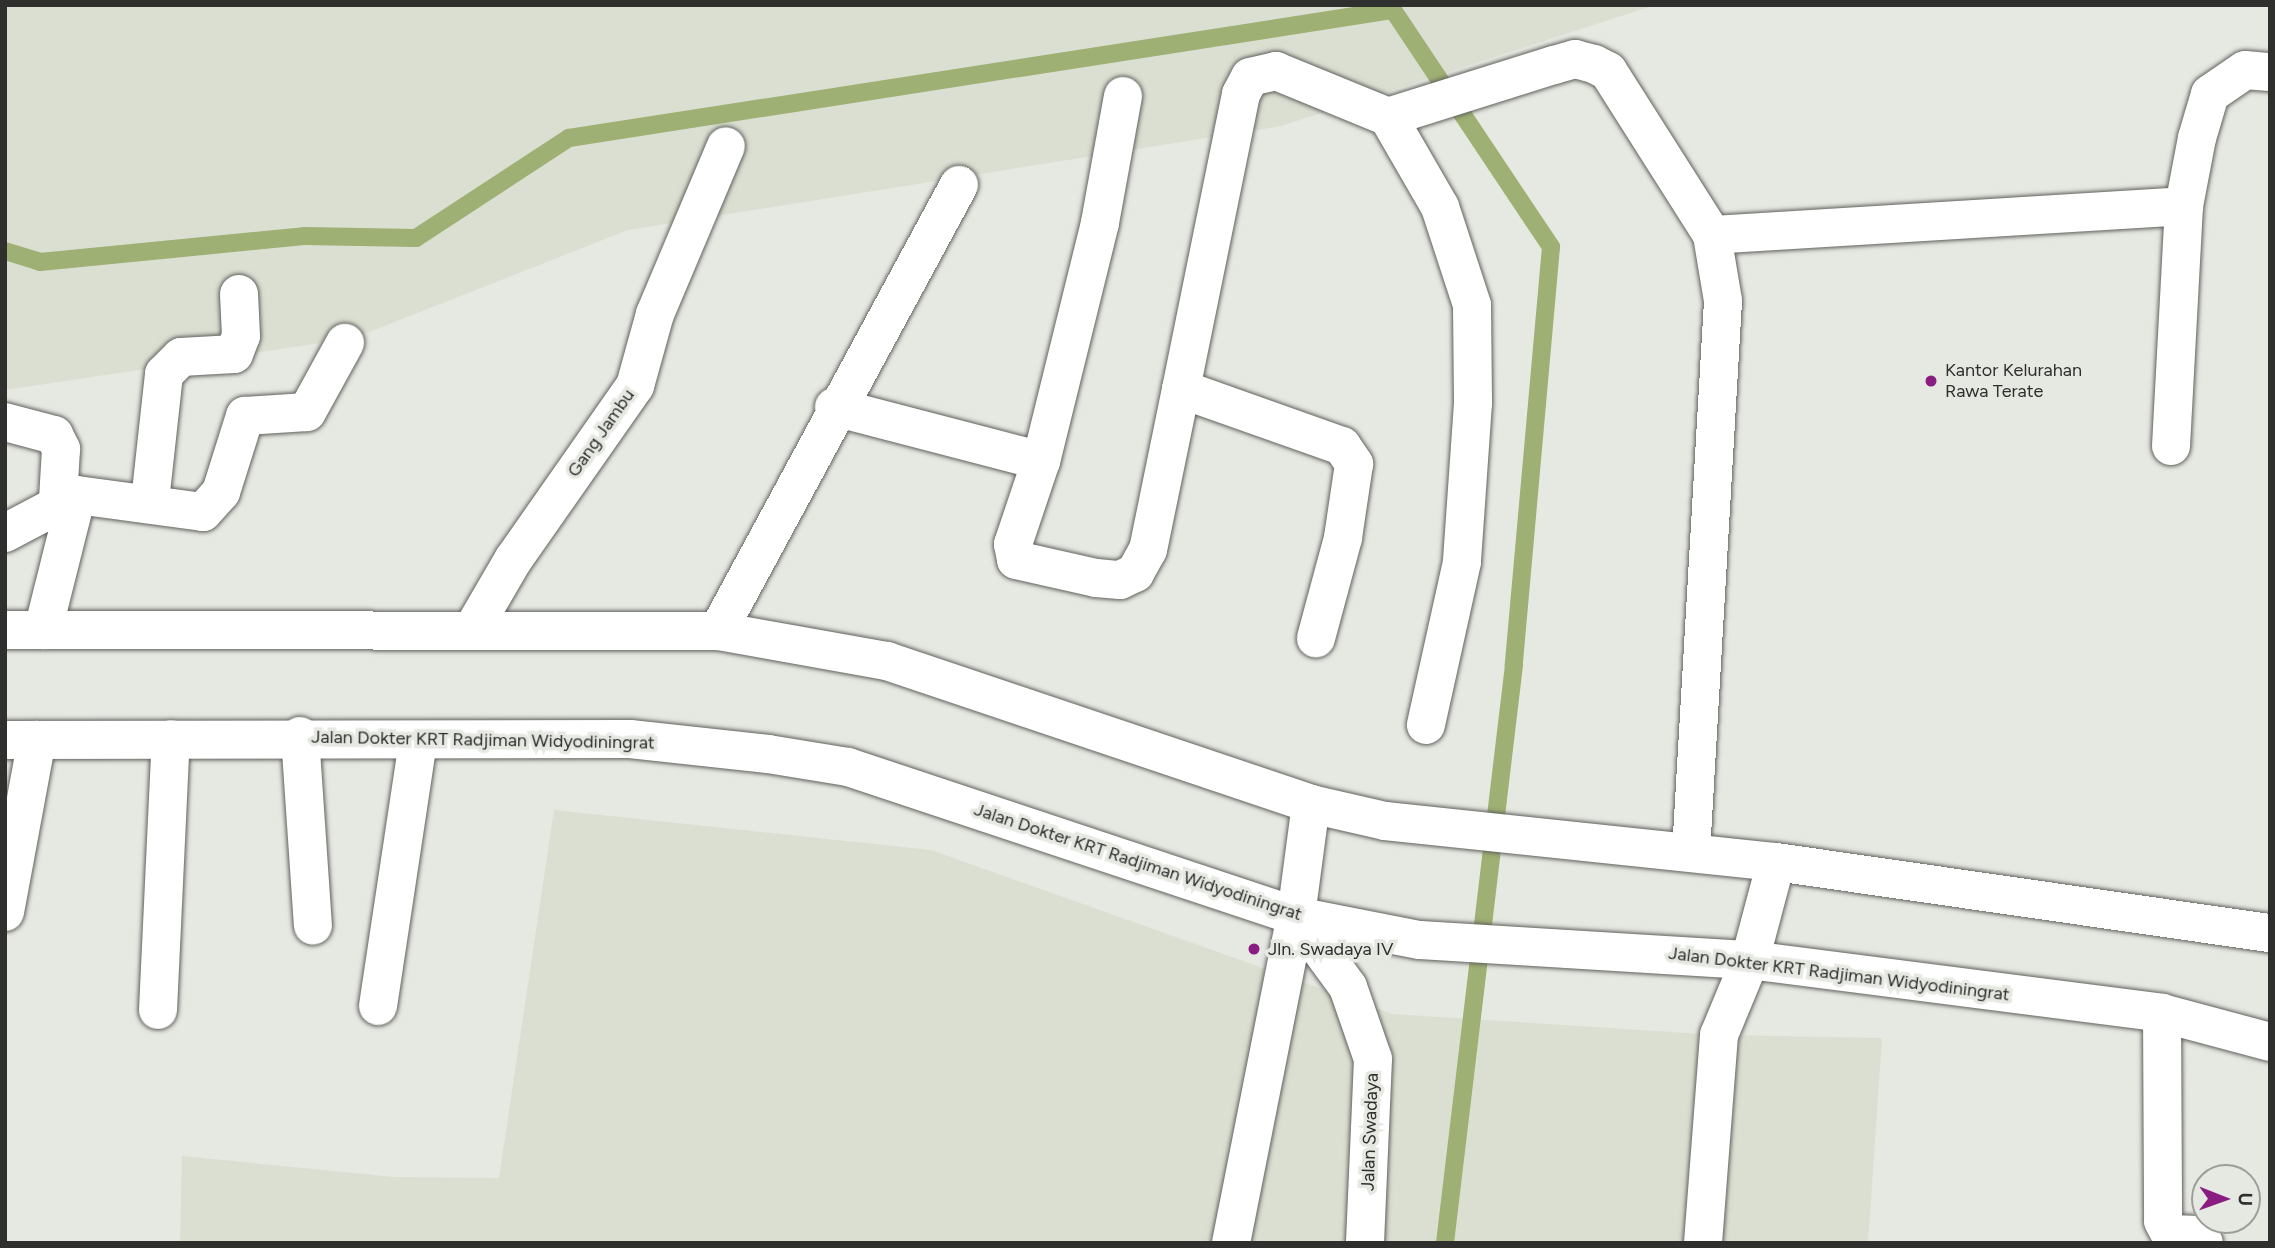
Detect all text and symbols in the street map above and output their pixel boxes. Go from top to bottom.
place label: Kantor Kelurahan Rawa Terate [1945,360,2082,402]
marker: Kantor Kelurahan Rawa Terate [1923,373,1939,389]
street label: Gang Jambu [563,385,639,481]
street label: Jalan Dokter KRT Radjiman Widyodiningrat [311,726,655,754]
street label: Jalan Dokter KRT Radjiman Widyodiningrat [971,799,1305,925]
place label: Jln. Swadaya IV [1268,938,1393,960]
marker: Jln. Swadaya IV [1246,941,1262,957]
street label: Jalan Dokter KRT Radjiman Widyodiningrat [1667,942,2011,1006]
street label: Jalan Swadaya [1357,1073,1383,1191]
north arrow [2191,1164,2261,1234]
text: U [2234,1192,2257,1206]

